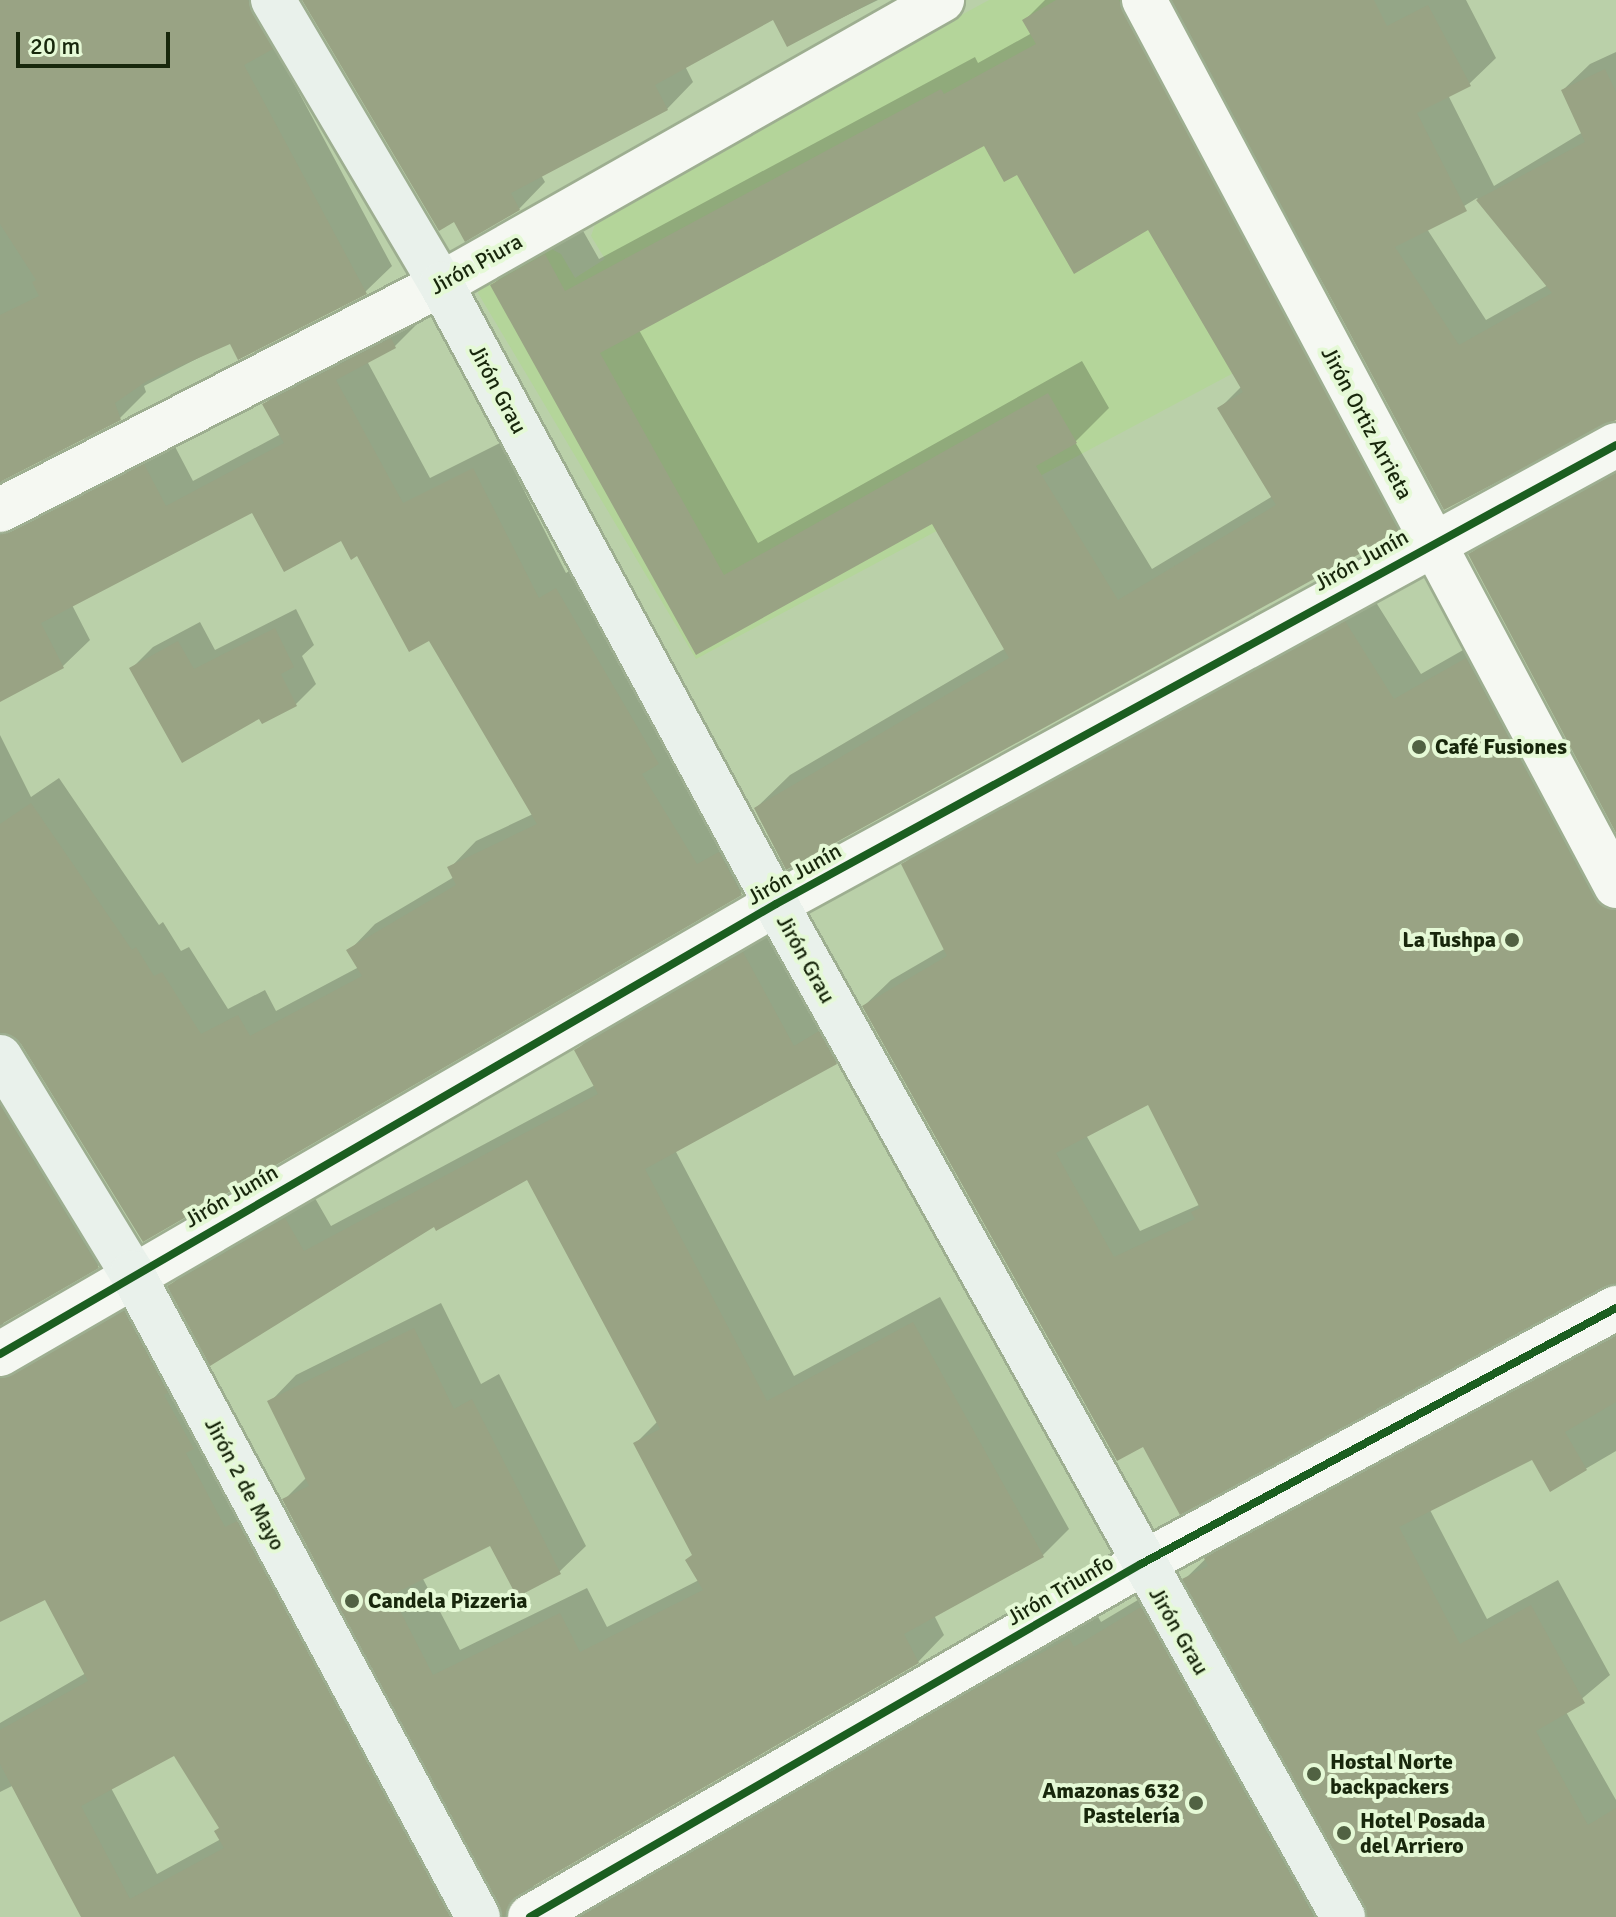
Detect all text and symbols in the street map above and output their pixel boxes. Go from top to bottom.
scale bar [20,16,174,66]
text: 20 m [30,31,80,61]
street label: Jirón Piura [425,228,527,300]
street label: Jirón Grau [464,340,532,438]
street label: Jirón Ortiz Arrieta [1316,342,1418,504]
street label: Jirón Junín [1309,523,1413,597]
place label: Café Fusiones [1435,734,1567,760]
marker: Café Fusiones [1410,738,1428,756]
street label: Jirón Junín [742,837,846,911]
street label: Jirón Grau [771,910,841,1008]
place label: La Tushpa [1402,927,1496,953]
marker: La Tushpa [1503,931,1521,949]
street label: Jirón Junín [180,1159,282,1233]
street label: Jirón 2 de Mayo [199,1413,291,1555]
street label: Jirón Triunfo [1002,1549,1118,1631]
street label: Jirón Grau [1143,1582,1215,1680]
place label: Candela Pizzeria [368,1588,528,1614]
marker: Candela Pizzeria [343,1592,361,1610]
place label: Hostal Norte backpackers [1330,1748,1453,1800]
marker: Hostal Norte backpackers [1305,1765,1323,1783]
place label: Amazonas 632 Pastelería [1042,1777,1180,1828]
marker: Amazonas 632 Pastelería [1187,1794,1205,1812]
place label: Hotel Posada del Arriero [1360,1807,1485,1858]
marker: Hotel Posada del Arriero [1335,1824,1353,1842]

